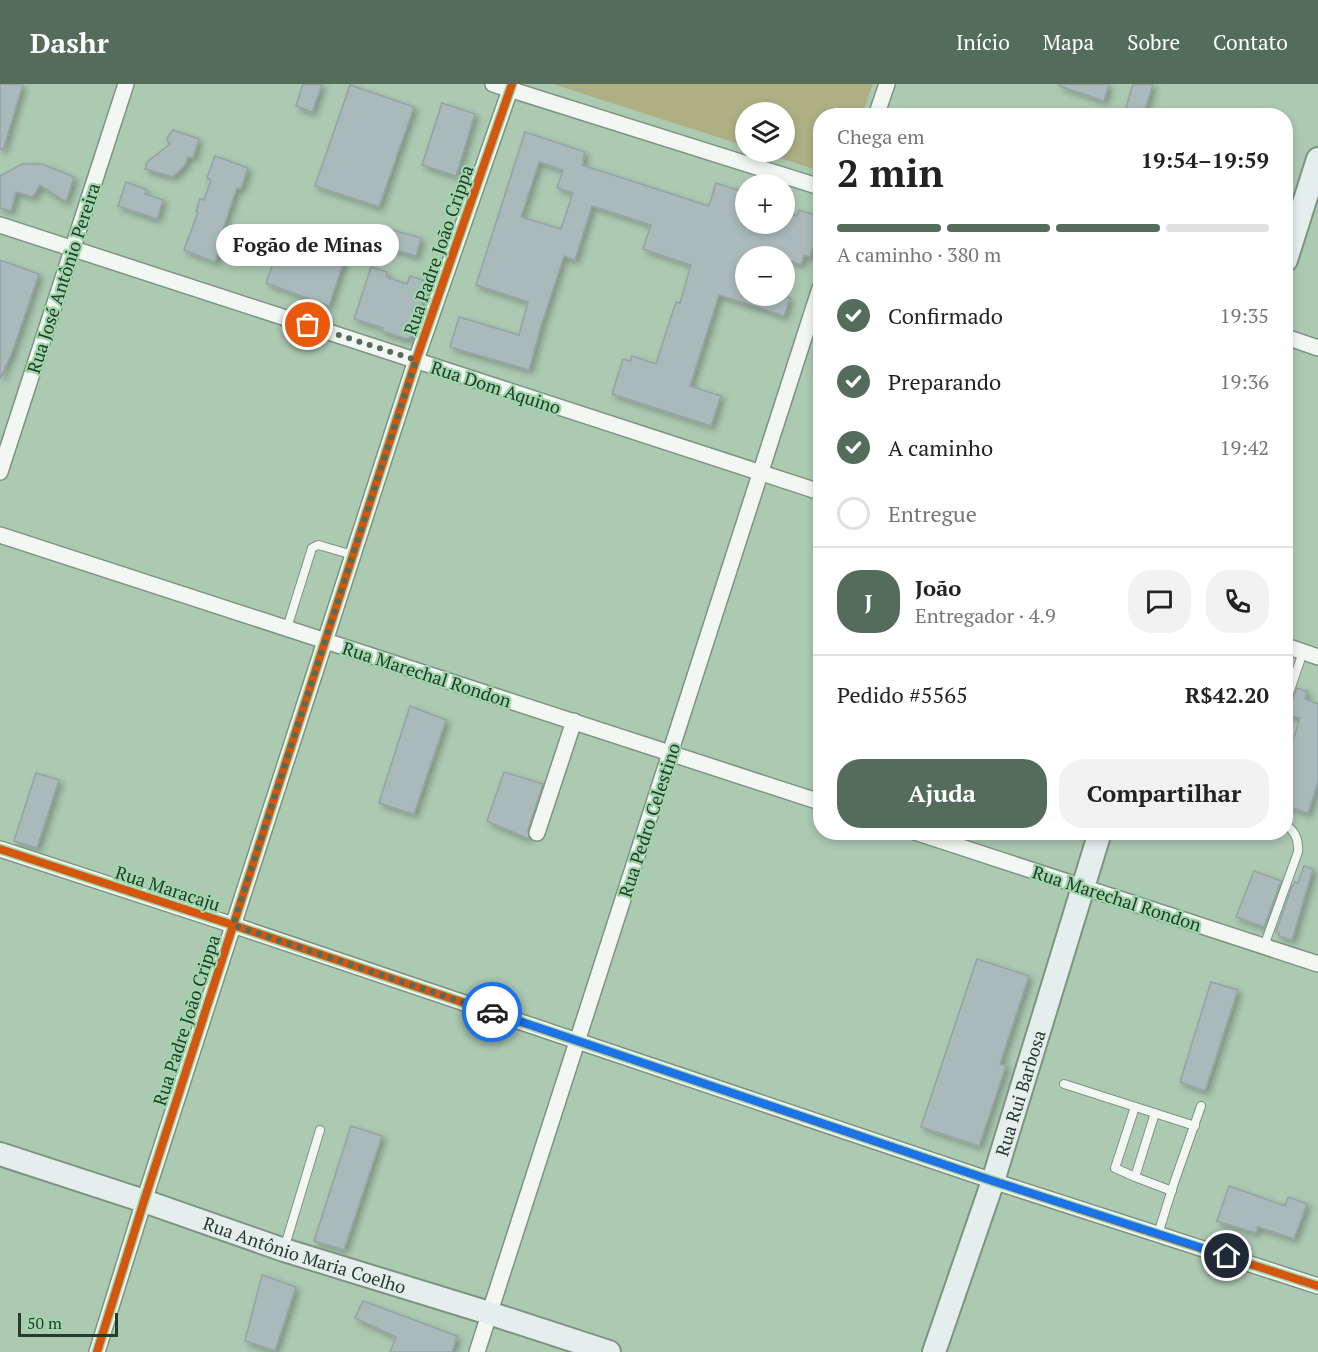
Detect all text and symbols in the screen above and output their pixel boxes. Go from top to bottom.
text: Dashr [30,24,109,61]
text: Início [956,28,1010,56]
text: Mapa [1043,28,1094,56]
text: Sobre [1127,28,1180,56]
text: Contato [1213,28,1288,56]
map controls [735,102,795,306]
button: layers [735,102,795,162]
text: Chega em [837,123,924,150]
text: 19:54–19:59 [1141,145,1269,174]
text: 2 min [837,146,944,198]
street label: Rua Padre João Crippa [398,162,478,338]
button: + [735,174,795,234]
street label: Rua José Antônio Pereira [21,180,105,376]
callout: Fogão de Minas [216,223,400,265]
text: Fogão de Minas [233,231,382,258]
text: A caminho · 380 m [837,241,1001,268]
button: − [735,246,795,306]
pin [282,299,333,350]
icon: check [837,299,870,332]
text: Confirmado [888,301,1003,330]
text: 19:35 [1220,302,1269,329]
icon: bag [291,308,324,341]
street label: Rua Dom Aquino [428,355,564,419]
icon: check [837,365,870,398]
text: Preparando [888,367,1001,396]
text: 19:36 [1220,368,1269,395]
icon: check [837,431,870,464]
text: A caminho [888,433,993,462]
text: 19:42 [1220,434,1269,461]
text: Entregue [888,499,977,528]
button: chat [1128,570,1191,633]
button: phone [1206,570,1269,633]
text: João [915,573,961,602]
text: J [864,587,873,616]
text: Entregador · 4.9 [915,602,1056,629]
street label: Rua Marechal Rondon [340,635,515,713]
text: Pedido #5565 [837,680,968,709]
text: R$42.20 [1185,680,1269,709]
street label: Rua Pedro Celestino [613,740,685,900]
button: Ajuda [837,759,1047,828]
button: Compartilhar [1059,759,1269,828]
street label: Rua Marechal Rondon [1030,859,1205,937]
street label: Rua Maracaju [112,860,224,916]
street label: Rua Padre João Crippa [147,932,225,1108]
courier [462,982,522,1042]
icon: car [476,996,509,1029]
street label: Rua Rui Barbosa [989,1027,1051,1159]
street label: Rua Antônio Maria Coelho [200,1211,409,1299]
pin [1201,1230,1252,1281]
icon: home [1210,1239,1243,1272]
scale bar [18,1310,118,1338]
text: 50 m [27,1312,62,1334]

